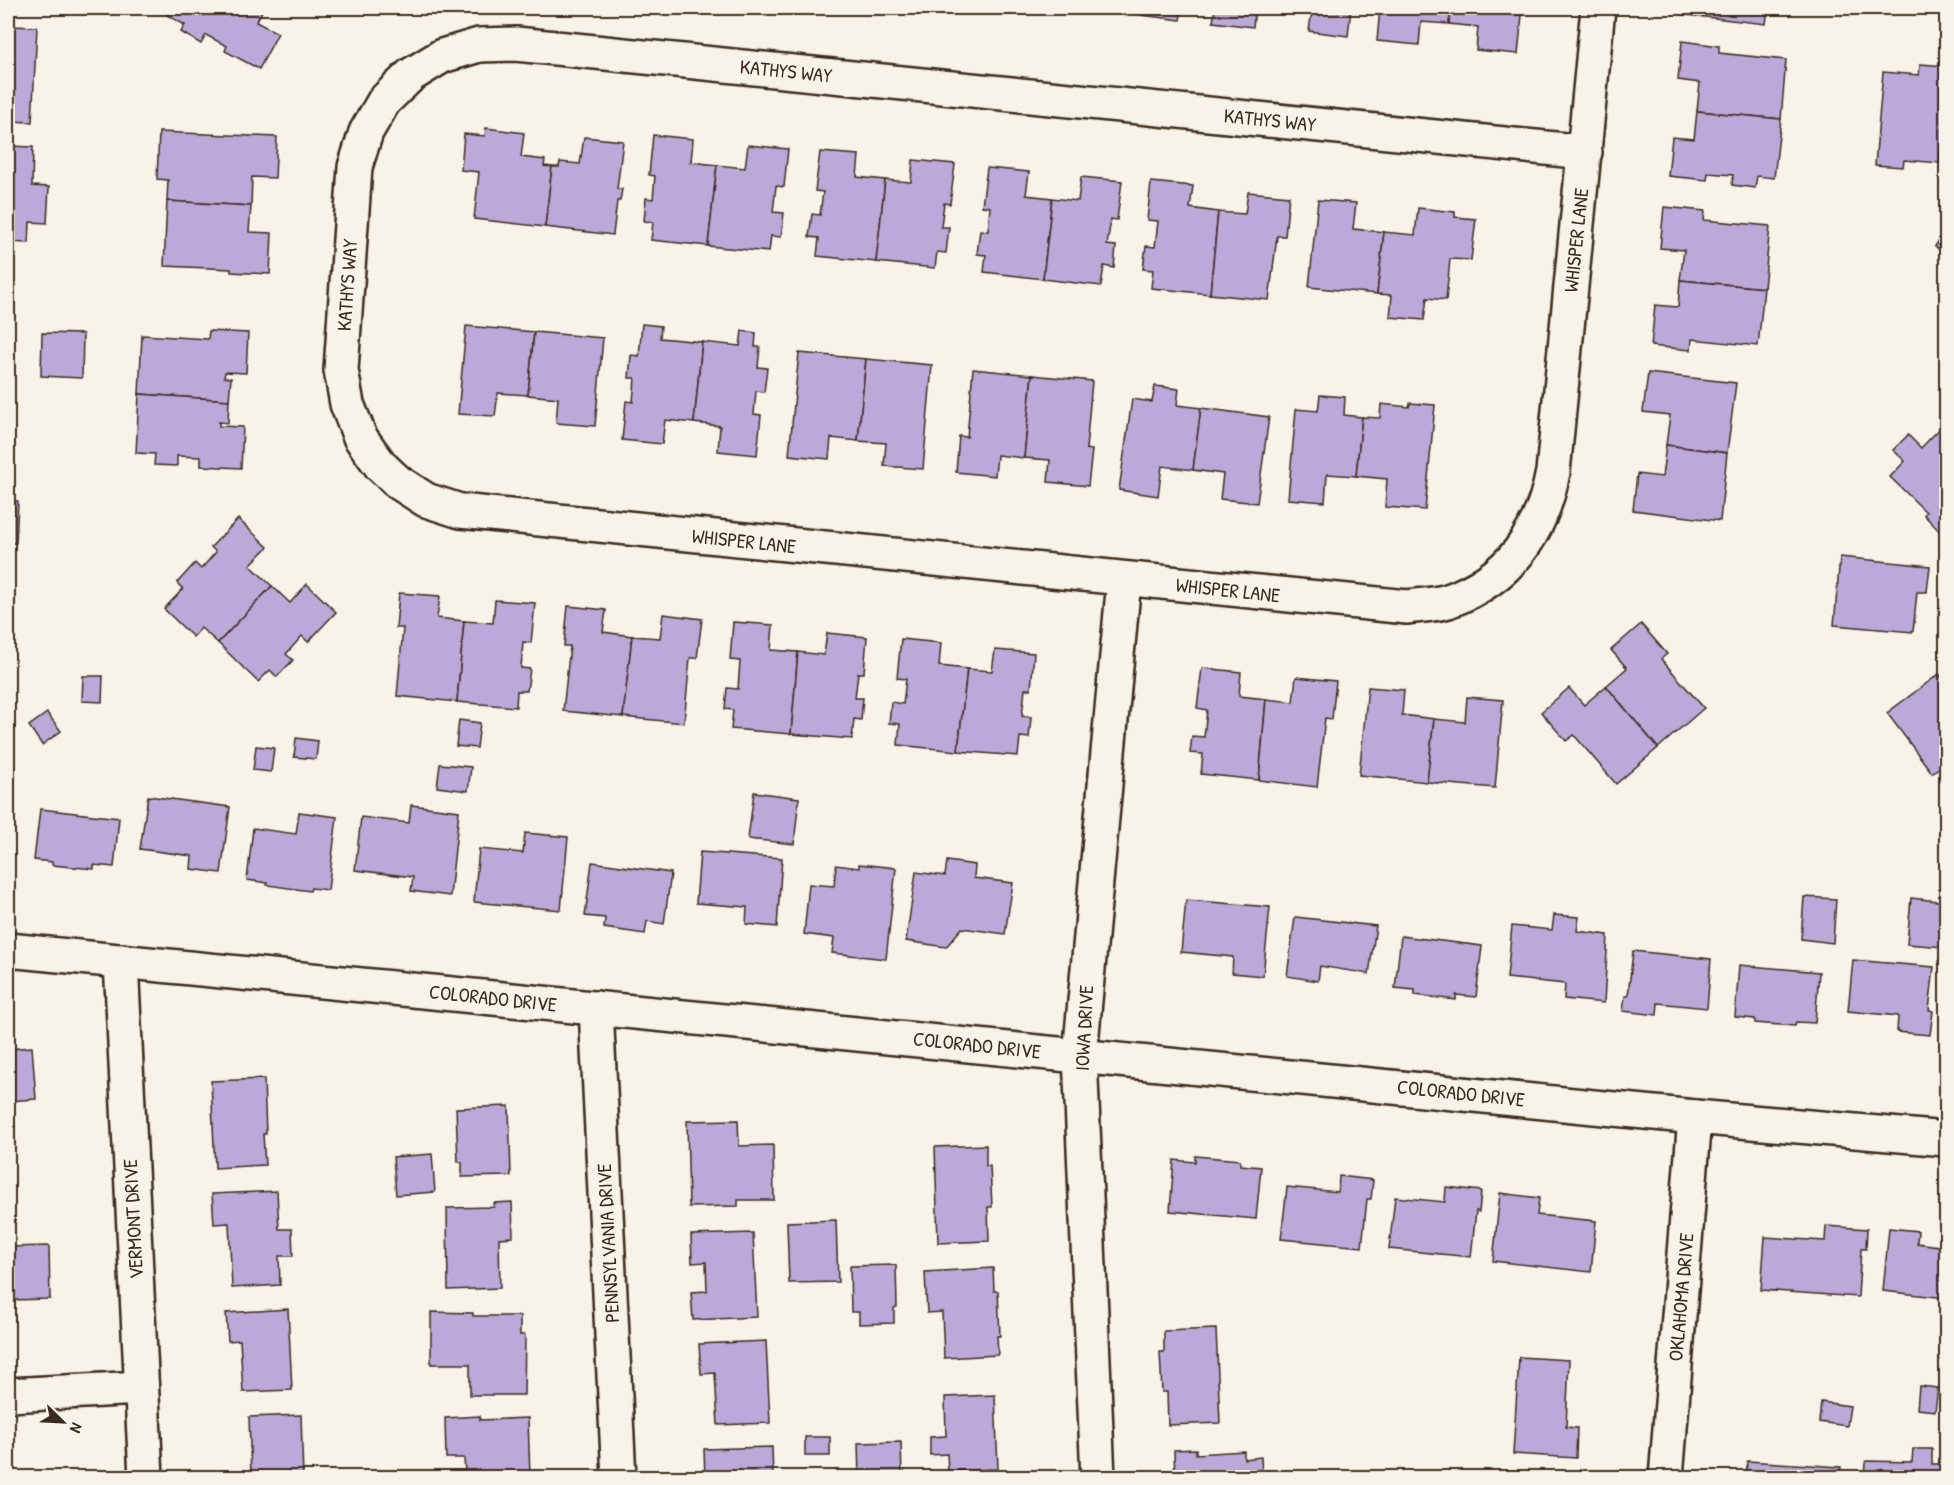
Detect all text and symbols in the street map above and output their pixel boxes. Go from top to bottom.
street label: KATHYS WAY [739,52,834,89]
street label: KATHYS WAY [1223,101,1318,138]
street label: WHISPER LANE [1557,186,1594,293]
street label: KATHYS WAY [330,238,363,332]
street label: WHISPER LANE [691,522,798,559]
street label: WHISPER LANE [1175,571,1282,608]
street label: COLORADO DRIVE [428,977,558,1018]
street label: IOWA DRIVE [1068,984,1099,1072]
street label: COLORADO DRIVE [912,1024,1042,1065]
street label: COLORADO DRIVE [1396,1072,1526,1113]
street label: VERMONT DRIVE [116,1158,149,1280]
street label: PENNSYLVANIA DRIVE [590,1163,625,1323]
street label: OKLAHOMA DRIVE [1661,1231,1700,1362]
north arrow [33,1392,93,1452]
text: N [65,1420,88,1437]

